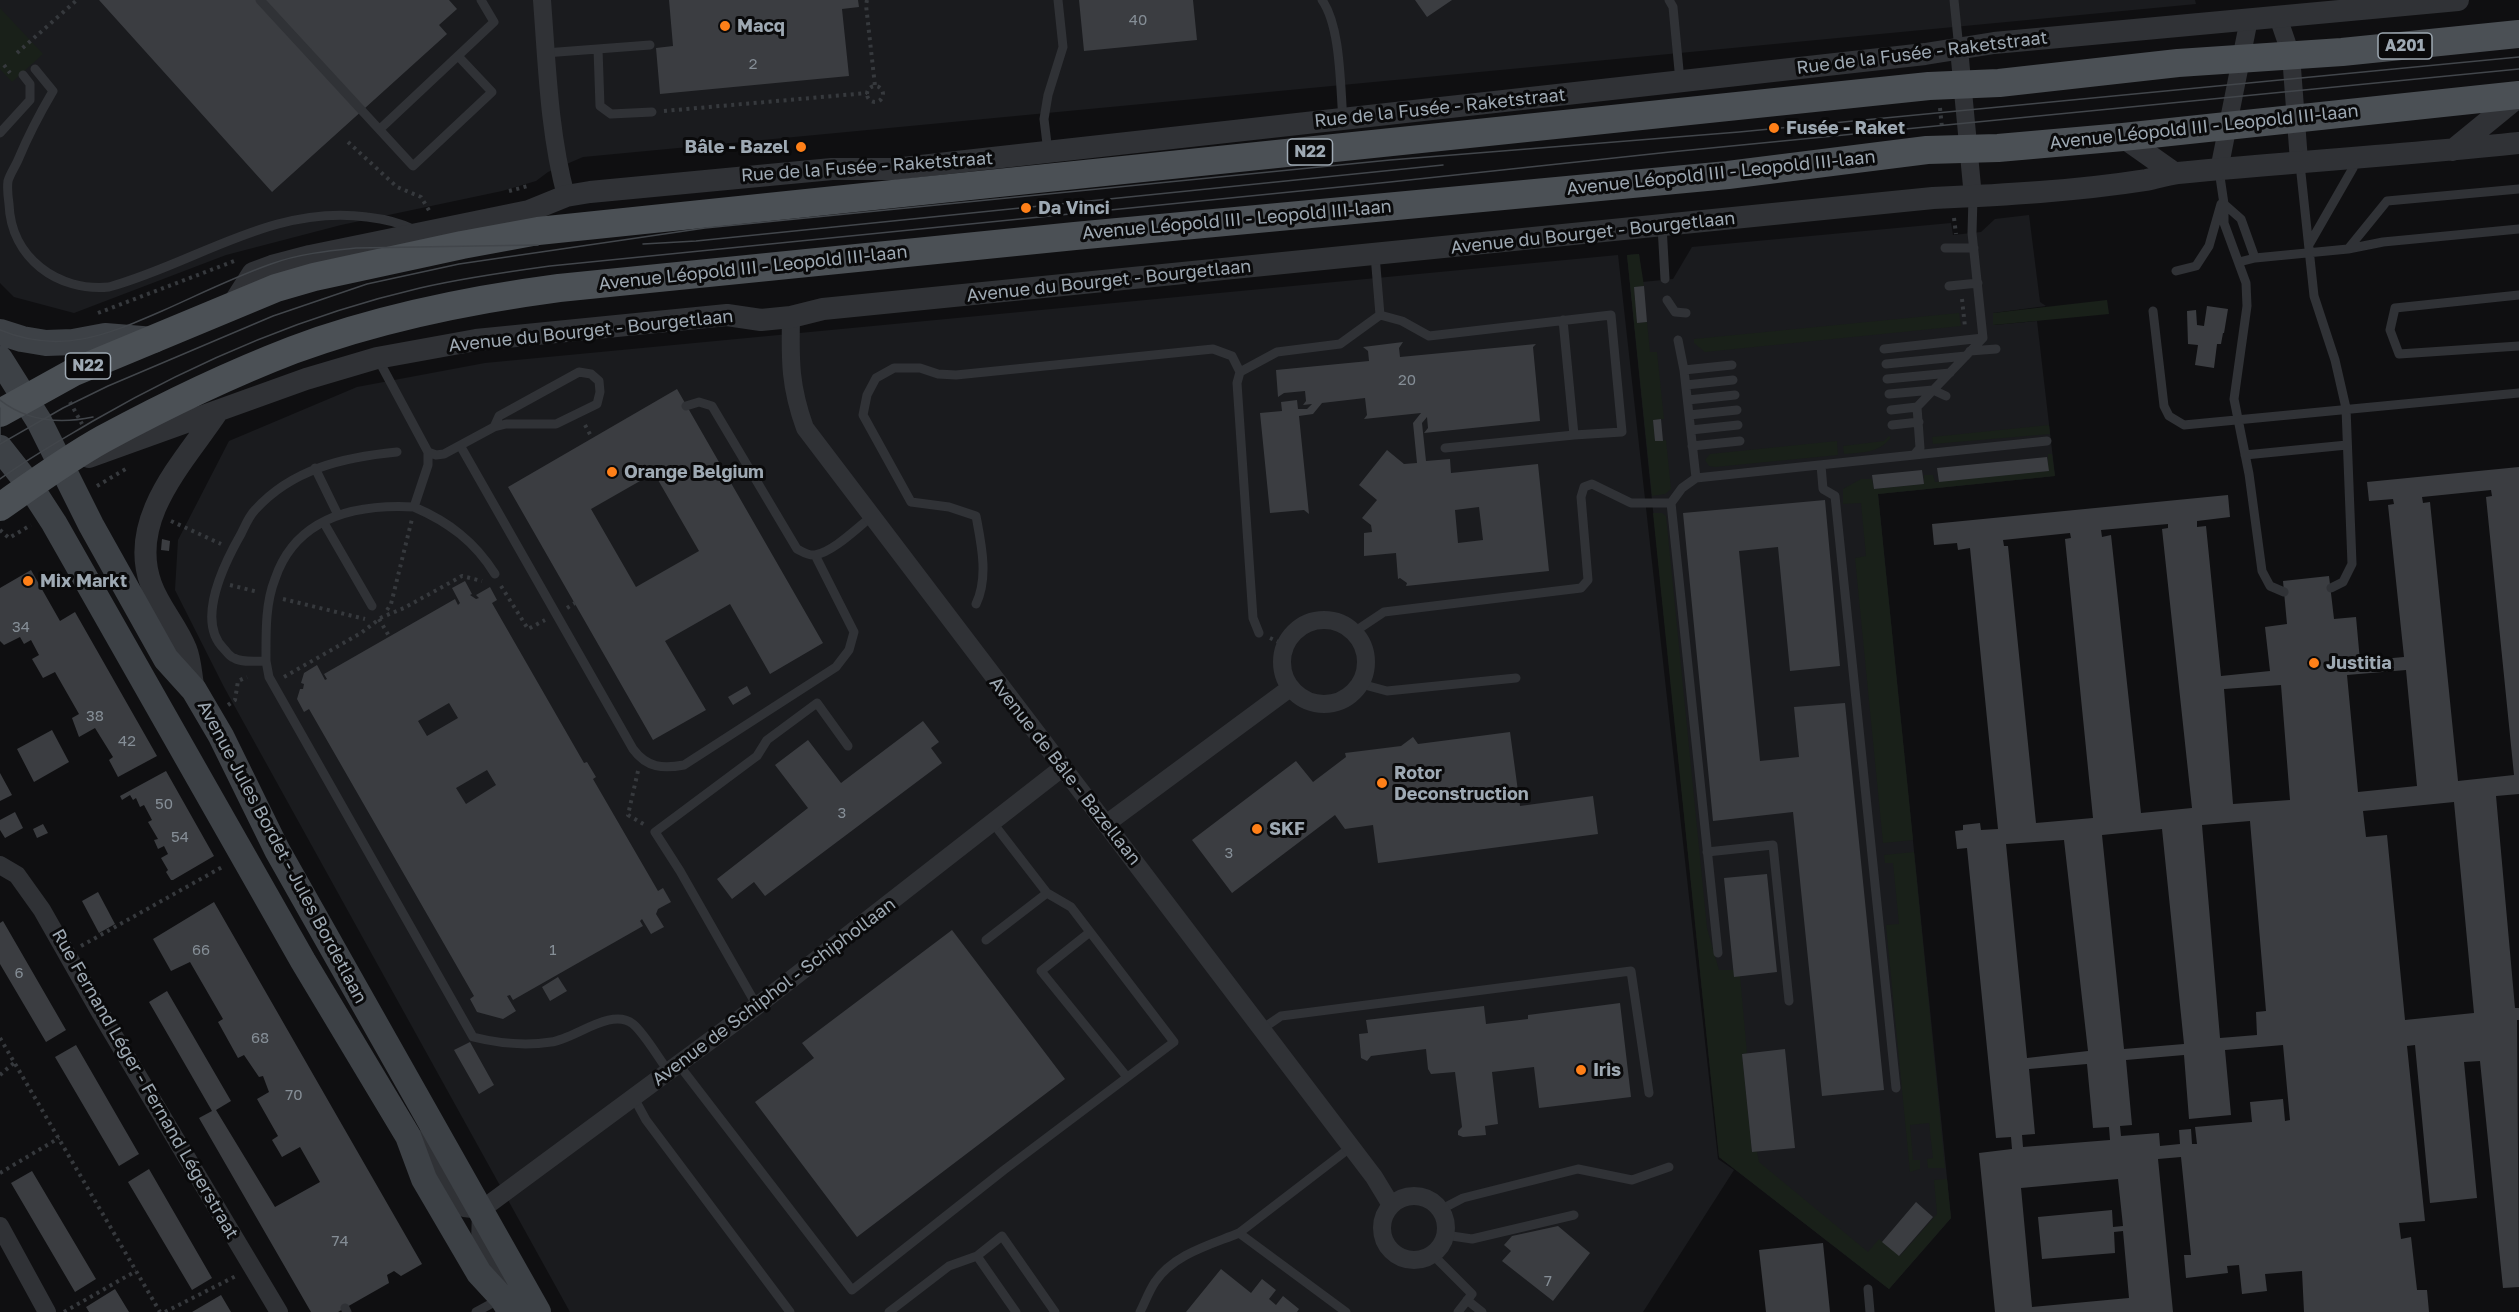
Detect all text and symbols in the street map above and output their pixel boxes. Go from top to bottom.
house number: 40 [1129,11,1147,29]
place label: Macq [737,15,785,37]
marker: Macq [718,19,732,33]
street label: Rue de la Fusée - Raketstraat [1795,27,2049,79]
road number: A201 [2378,33,2432,59]
house number: 2 [749,55,757,73]
street label: Rue de la Fusée - Raketstraat [1313,84,1567,132]
street label: Avenue Léopold III - Leopold III-laan [2048,100,2360,154]
place label: Fusée - Raket [1786,117,1905,139]
marker: Fusée - Raket [1767,121,1781,135]
place label: Bâle - Bazel [685,136,789,158]
road number: N22 [1288,139,1332,165]
marker: Bâle - Bazel [794,140,808,154]
street label: Avenue Léopold III - Leopold III-laan [1565,146,1877,200]
street label: Rue de la Fusée - Raketstraat [740,147,994,187]
street label: Avenue Léopold III - Leopold III-laan [1081,196,1393,244]
place label: Da Vinci [1038,197,1110,219]
marker: Da Vinci [1019,201,1033,215]
street label: Avenue du Bourget - Bourgetlaan [1450,207,1736,259]
street label: Avenue Léopold III - Leopold III-laan [597,241,909,295]
street label: Avenue du Bourget - Bourgetlaan [966,255,1252,307]
street label: Avenue du Bourget - Bourgetlaan [448,305,734,357]
road number: N22 [66,353,110,379]
house number: 20 [1398,371,1416,389]
place label: Orange Belgium [624,461,764,483]
marker: Orange Belgium [605,465,619,479]
place label: Mix Markt [40,570,127,592]
marker: Mix Markt [21,574,35,588]
house number: 34 [12,618,30,636]
place label: Justitia [2326,652,2392,674]
marker: Justitia [2307,656,2321,670]
street label: Avenue de Bâle - Bazellaan [985,673,1145,869]
street label: Avenue Jules Bordet - Jules Bordetlaan [193,697,371,1007]
house number: 38 [86,707,104,725]
house number: 42 [118,732,136,750]
place label: Rotor Deconstruction [1394,762,1529,804]
marker: Rotor Deconstruction [1375,776,1389,790]
house number: 50 [155,795,173,813]
house number: 3 [838,804,846,822]
place label: SKF [1269,818,1305,840]
marker: SKF [1250,822,1264,836]
house number: 54 [171,828,189,846]
house number: 3 [1225,844,1233,862]
street label: Avenue de Schiphol - Schiphollaan [648,893,900,1091]
street label: Rue Fernand Léger - Fernand Légerstraat [47,925,243,1243]
house number: 66 [192,941,210,959]
house number: 1 [549,941,557,959]
house number: 6 [14,964,24,982]
house number: 68 [251,1029,269,1047]
place label: Iris [1593,1059,1621,1081]
marker: Iris [1574,1063,1588,1077]
house number: 70 [285,1086,303,1104]
house number: 74 [331,1232,349,1250]
house number: 7 [1544,1272,1552,1290]

